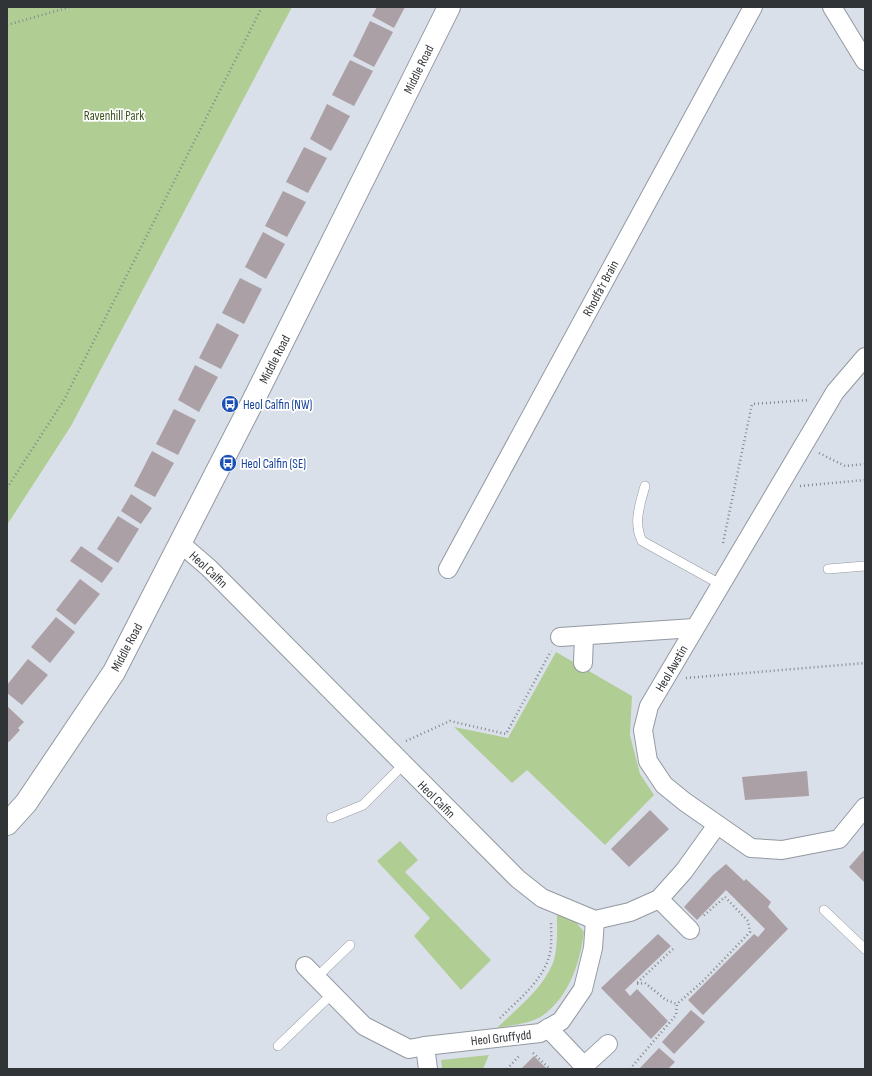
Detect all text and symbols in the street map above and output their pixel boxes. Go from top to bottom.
street label: Middle Road [400,42,438,96]
park label: Ravenhill Park [84,108,144,124]
street label: Rhodfa'r Brain [579,258,622,319]
street label: Middle Road [256,332,294,386]
bus stop icon: Heol Calfin (NW) [220,394,240,414]
place label: Heol Calfin (NW) [243,397,312,413]
bus stop icon: Heol Calfin (SE) [218,453,238,473]
place label: Heol Calfin (SE) [241,456,306,472]
street label: Heol Calfin [186,548,231,591]
street label: Middle Road [108,621,146,674]
street label: Heol Awstin [652,642,692,695]
street label: Heol Calfin [414,778,458,822]
street label: Heol Gruffydd [470,1027,532,1049]

